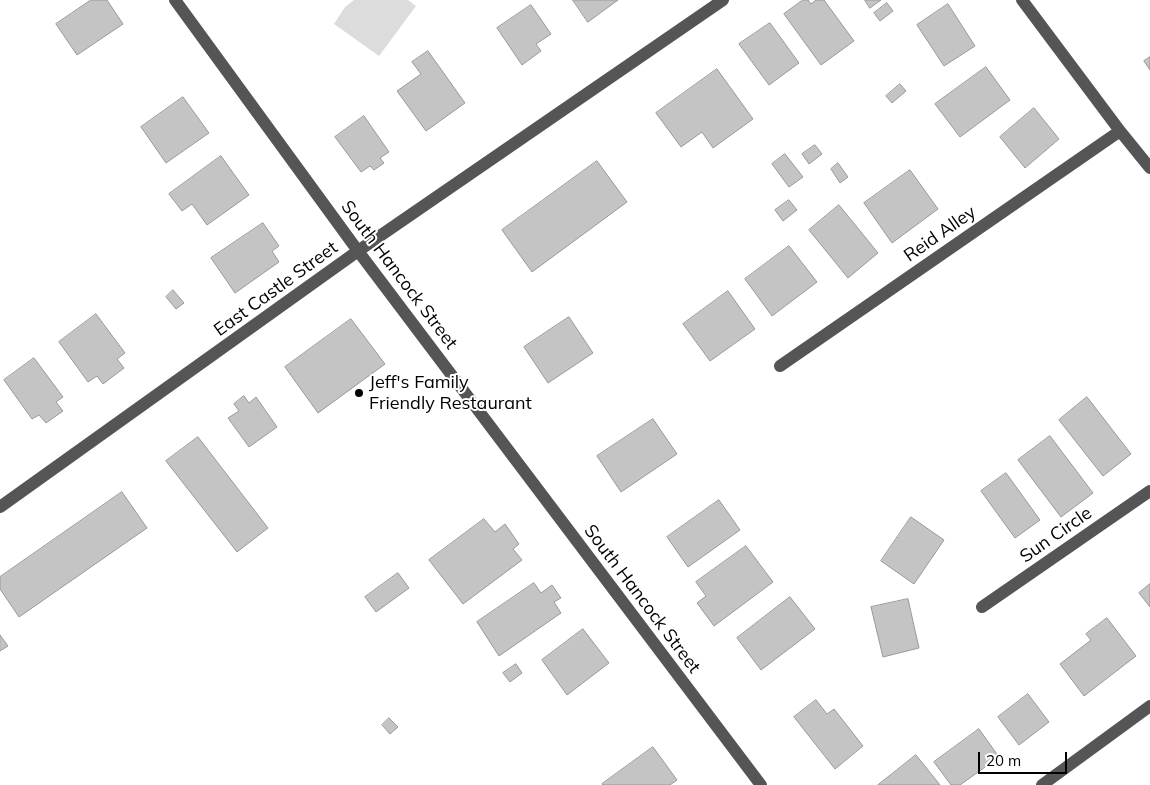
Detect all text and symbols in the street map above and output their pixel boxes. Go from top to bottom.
street label: South Hancock Street [336,197,462,353]
street label: Reid Alley [900,201,980,267]
street label: East Castle Street [210,237,342,341]
place label: Jeff's Family Friendly Restaurant [369,372,532,414]
marker: Jeff's Family Friendly Restaurant [353,387,365,399]
street label: Sun Circle [1016,502,1096,568]
street label: South Hancock Street [579,521,705,677]
scale bar [980,742,1069,774]
text: 20 m [986,751,1021,770]

